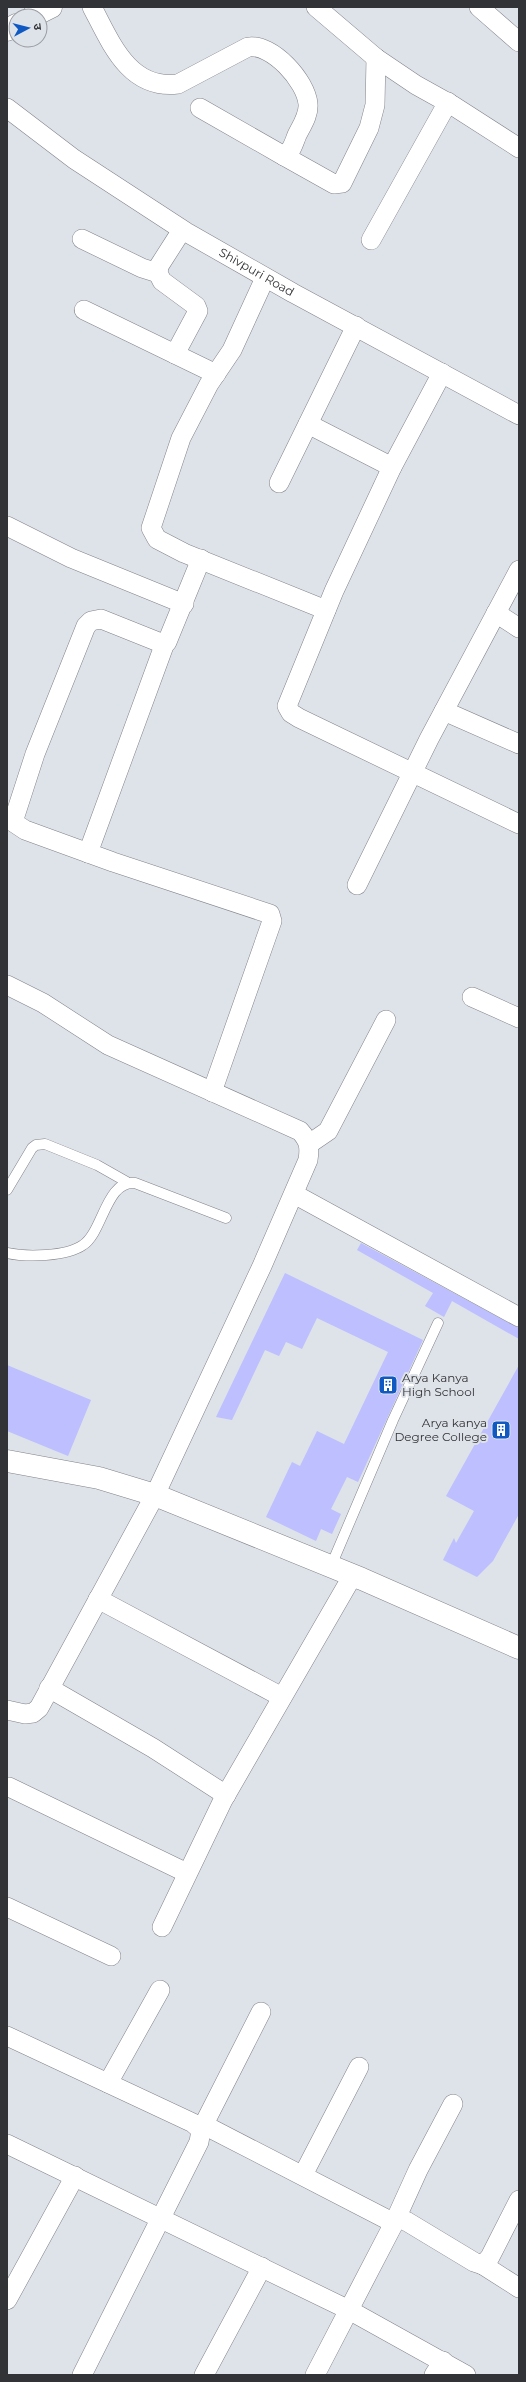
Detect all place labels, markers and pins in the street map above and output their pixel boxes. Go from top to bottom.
place label: Arya Kanya High School [402,1370,475,1399]
building icon: Arya Kanya High School [377,1374,399,1396]
place label: Arya kanya Degree College [394,1415,487,1444]
building icon: Arya kanya Degree College [490,1419,512,1441]

